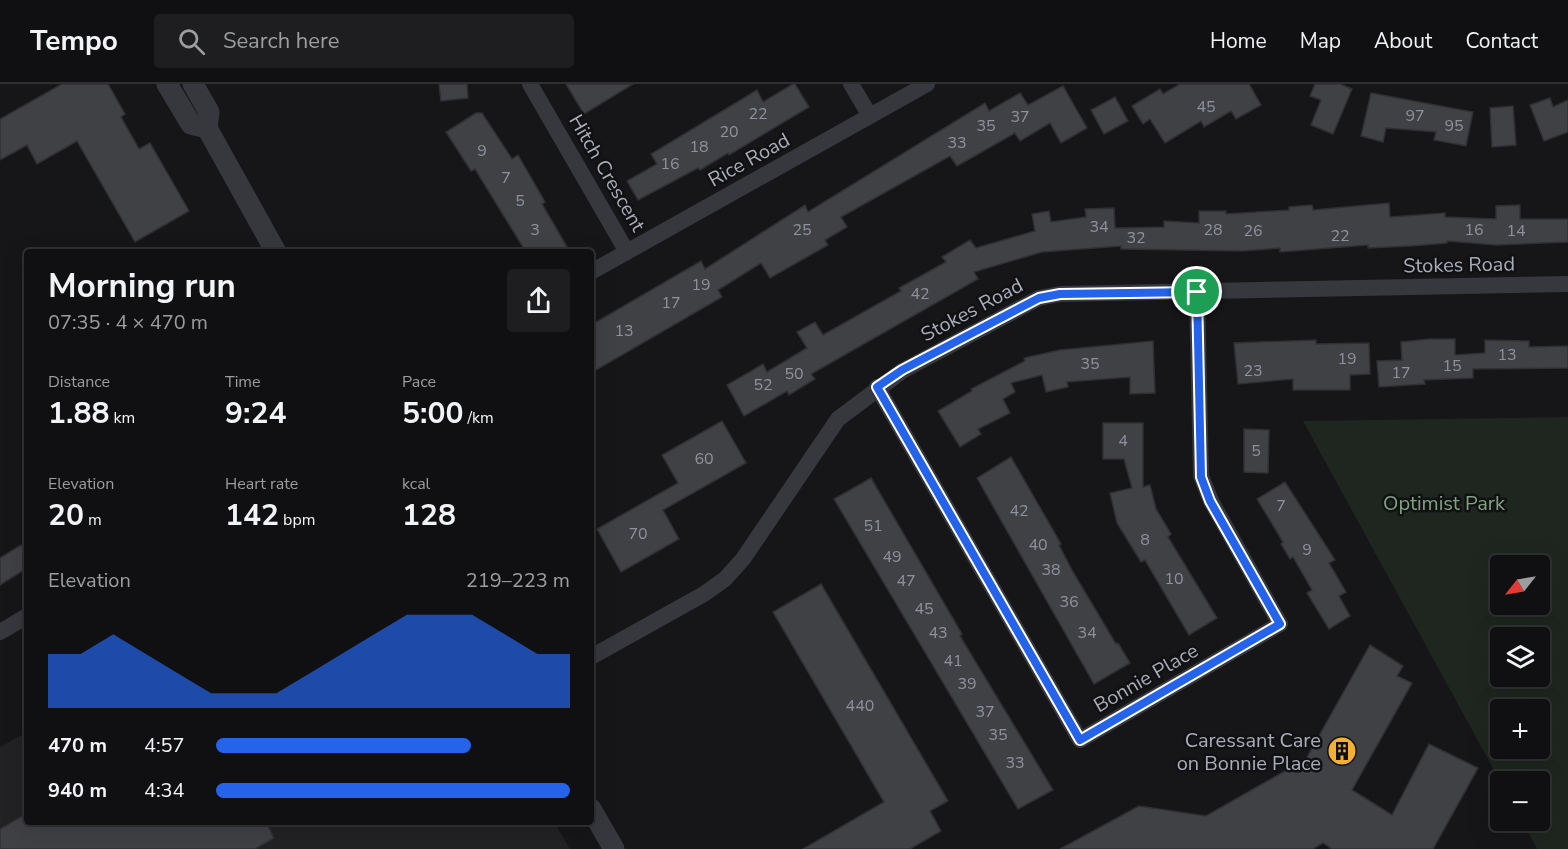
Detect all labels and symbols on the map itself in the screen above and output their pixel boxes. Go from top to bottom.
house number: 45 [1196,96,1216,118]
house number: 22 [748,103,768,125]
house number: 97 [1405,105,1425,127]
house number: 37 [1010,106,1030,128]
street label: Hitch Crescent [562,109,652,237]
house number: 35 [976,115,996,137]
house number: 95 [1444,115,1464,137]
house number: 20 [719,121,739,143]
street label: Rice Road [703,127,795,193]
house number: 33 [947,132,967,154]
house number: 18 [689,136,709,158]
house number: 9 [477,140,487,162]
house number: 16 [660,153,680,175]
house number: 7 [501,167,511,189]
house number: 5 [515,190,525,212]
house number: 34 [1089,216,1109,238]
house number: 3 [530,219,540,241]
house number: 25 [792,219,812,241]
house number: 28 [1203,219,1223,241]
house number: 16 [1464,219,1484,241]
house number: 26 [1243,220,1263,242]
house number: 14 [1506,220,1526,242]
house number: 22 [1330,225,1350,247]
house number: 32 [1126,227,1146,249]
street label: Stokes Road [1403,251,1515,279]
pin [1171,266,1222,317]
street label: Stokes Road [916,272,1028,348]
house number: 19 [691,274,711,296]
house number: 42 [910,283,930,305]
house number: 17 [661,292,681,314]
house number: 13 [614,320,634,342]
house number: 13 [1497,344,1517,366]
house number: 19 [1337,348,1357,370]
house number: 35 [1080,353,1100,375]
house number: 15 [1442,355,1462,377]
house number: 23 [1243,360,1263,382]
house number: 17 [1391,362,1411,384]
house number: 50 [784,363,804,385]
house number: 52 [753,374,773,396]
house number: 4 [1118,430,1128,452]
house number: 5 [1251,440,1261,462]
house number: 60 [694,448,714,470]
park label: Optimist Park [1383,490,1506,517]
house number: 7 [1276,495,1286,517]
house number: 42 [1009,500,1029,522]
house number: 51 [863,515,883,537]
house number: 70 [628,523,648,545]
house number: 8 [1140,529,1150,551]
house number: 40 [1028,534,1048,556]
house number: 9 [1302,539,1312,561]
house number: 49 [882,546,902,568]
north arrow [1490,555,1550,615]
house number: 38 [1041,559,1061,581]
house number: 10 [1164,568,1184,590]
house number: 47 [896,570,916,592]
house number: 36 [1059,591,1079,613]
house number: 45 [914,598,934,620]
house number: 43 [928,622,948,644]
house number: 34 [1077,622,1097,644]
street label: Bonnie Place [1089,637,1203,719]
house number: 41 [943,650,963,672]
house number: 39 [957,673,977,695]
house number: 440 [846,695,874,717]
house number: 37 [975,701,995,723]
house number: 35 [988,724,1008,746]
place label: Caressant Care on Bonnie Place [1177,727,1321,777]
building icon: Caressant Care on Bonnie Place [1326,735,1358,767]
house number: 33 [1005,752,1025,774]

